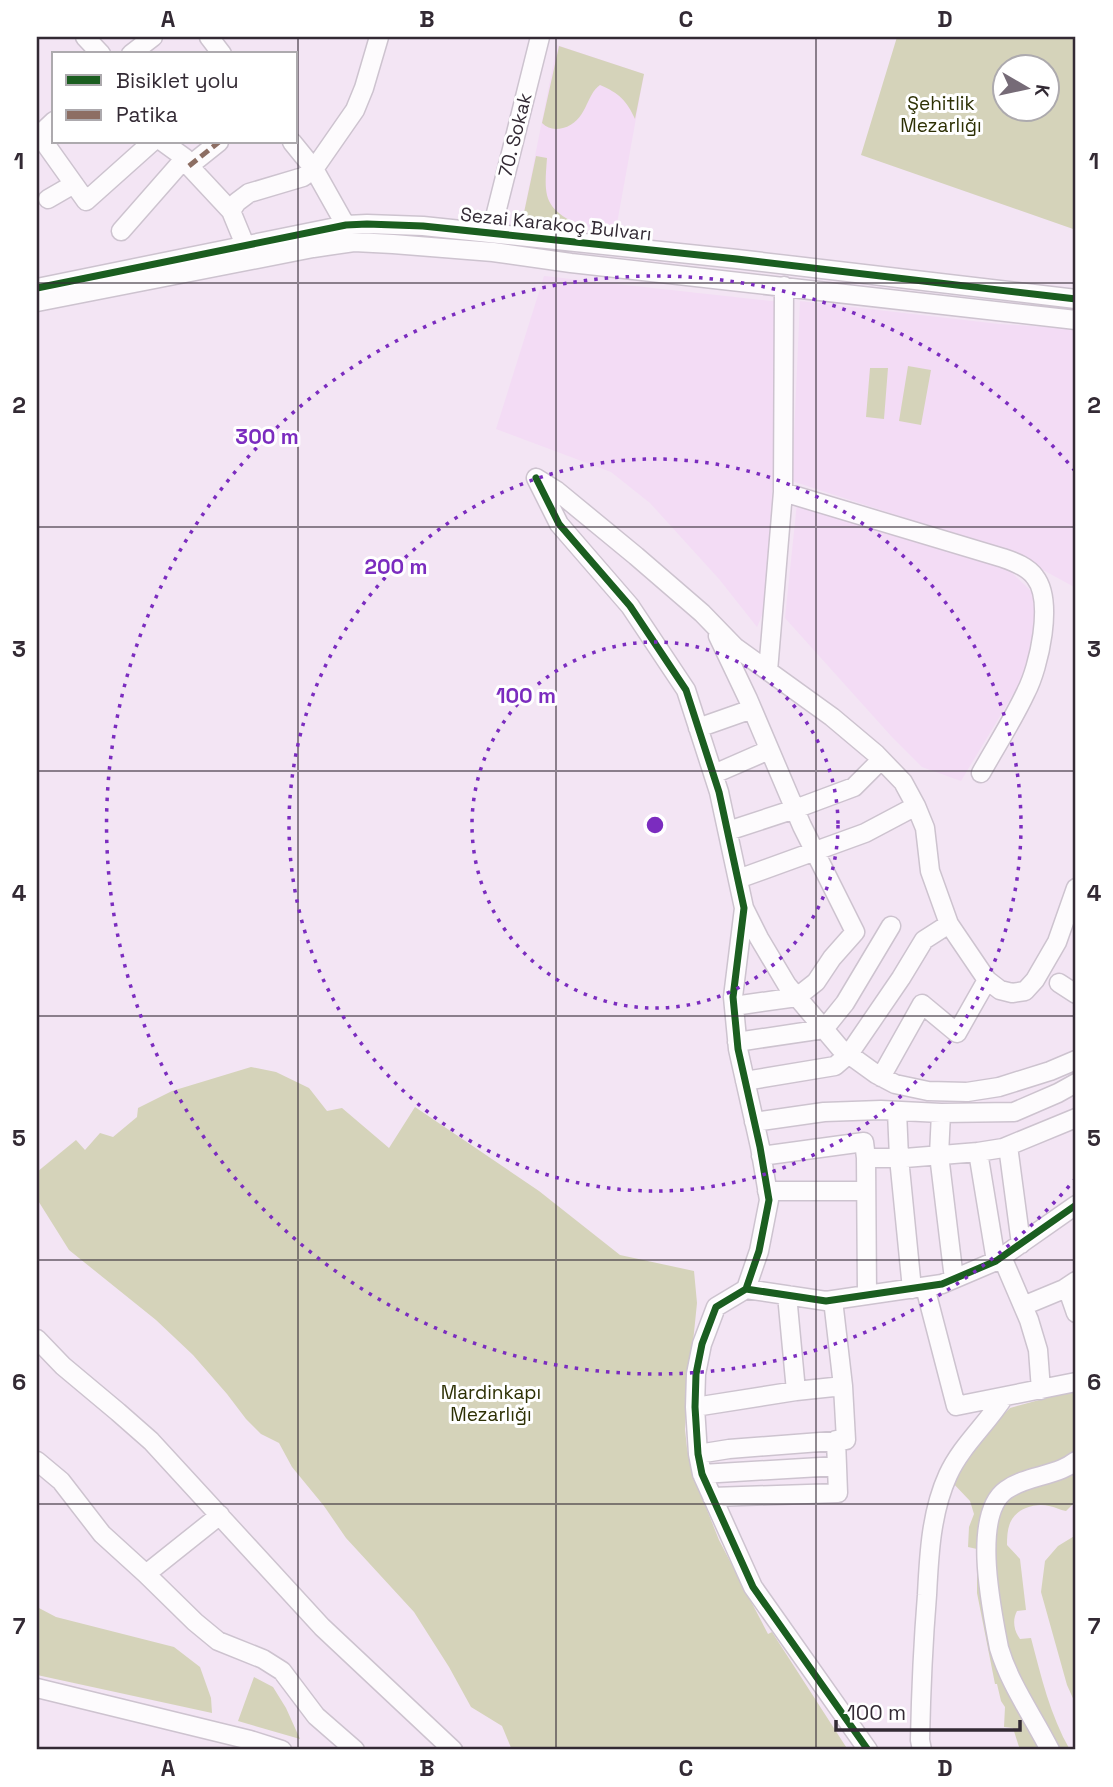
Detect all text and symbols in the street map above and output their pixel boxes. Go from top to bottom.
text: A [161,4,176,34]
text: B [419,4,435,34]
text: C [679,4,693,34]
text: D [937,4,953,34]
legend [52,52,298,144]
north arrow [990,52,1060,122]
text: Bisiklet yolu [116,67,239,94]
text: K [1029,83,1056,99]
street label: 70. Sokak [492,90,538,180]
park label: Şehitlik Mezarlığı [900,91,982,138]
text: Patika [116,101,178,128]
text: 1 [14,146,24,176]
text: 1 [1089,146,1099,176]
street label: Sezai Karakoç Bulvarı [459,202,653,246]
text: 2 [12,390,26,420]
text: 2 [1087,390,1101,420]
text: 300 m [235,423,299,450]
text: 200 m [365,553,427,580]
text: 3 [12,634,26,664]
text: 3 [1087,634,1101,664]
text: 100 m [496,682,556,709]
centre of rings [643,813,667,837]
text: 4 [12,878,27,908]
text: 4 [1087,878,1102,908]
text: 5 [12,1123,26,1153]
text: 5 [1087,1123,1101,1153]
text: 6 [12,1367,26,1397]
text: 6 [1087,1367,1101,1397]
park label: Mardinkapı Mezarlığı [441,1380,541,1427]
text: 7 [13,1611,26,1641]
text: 7 [1088,1611,1101,1641]
scale bar [836,1689,1020,1733]
text: 100 m [847,1699,906,1726]
text: A [161,1753,176,1783]
text: B [419,1753,435,1783]
text: C [679,1753,693,1783]
text: D [937,1753,953,1783]

